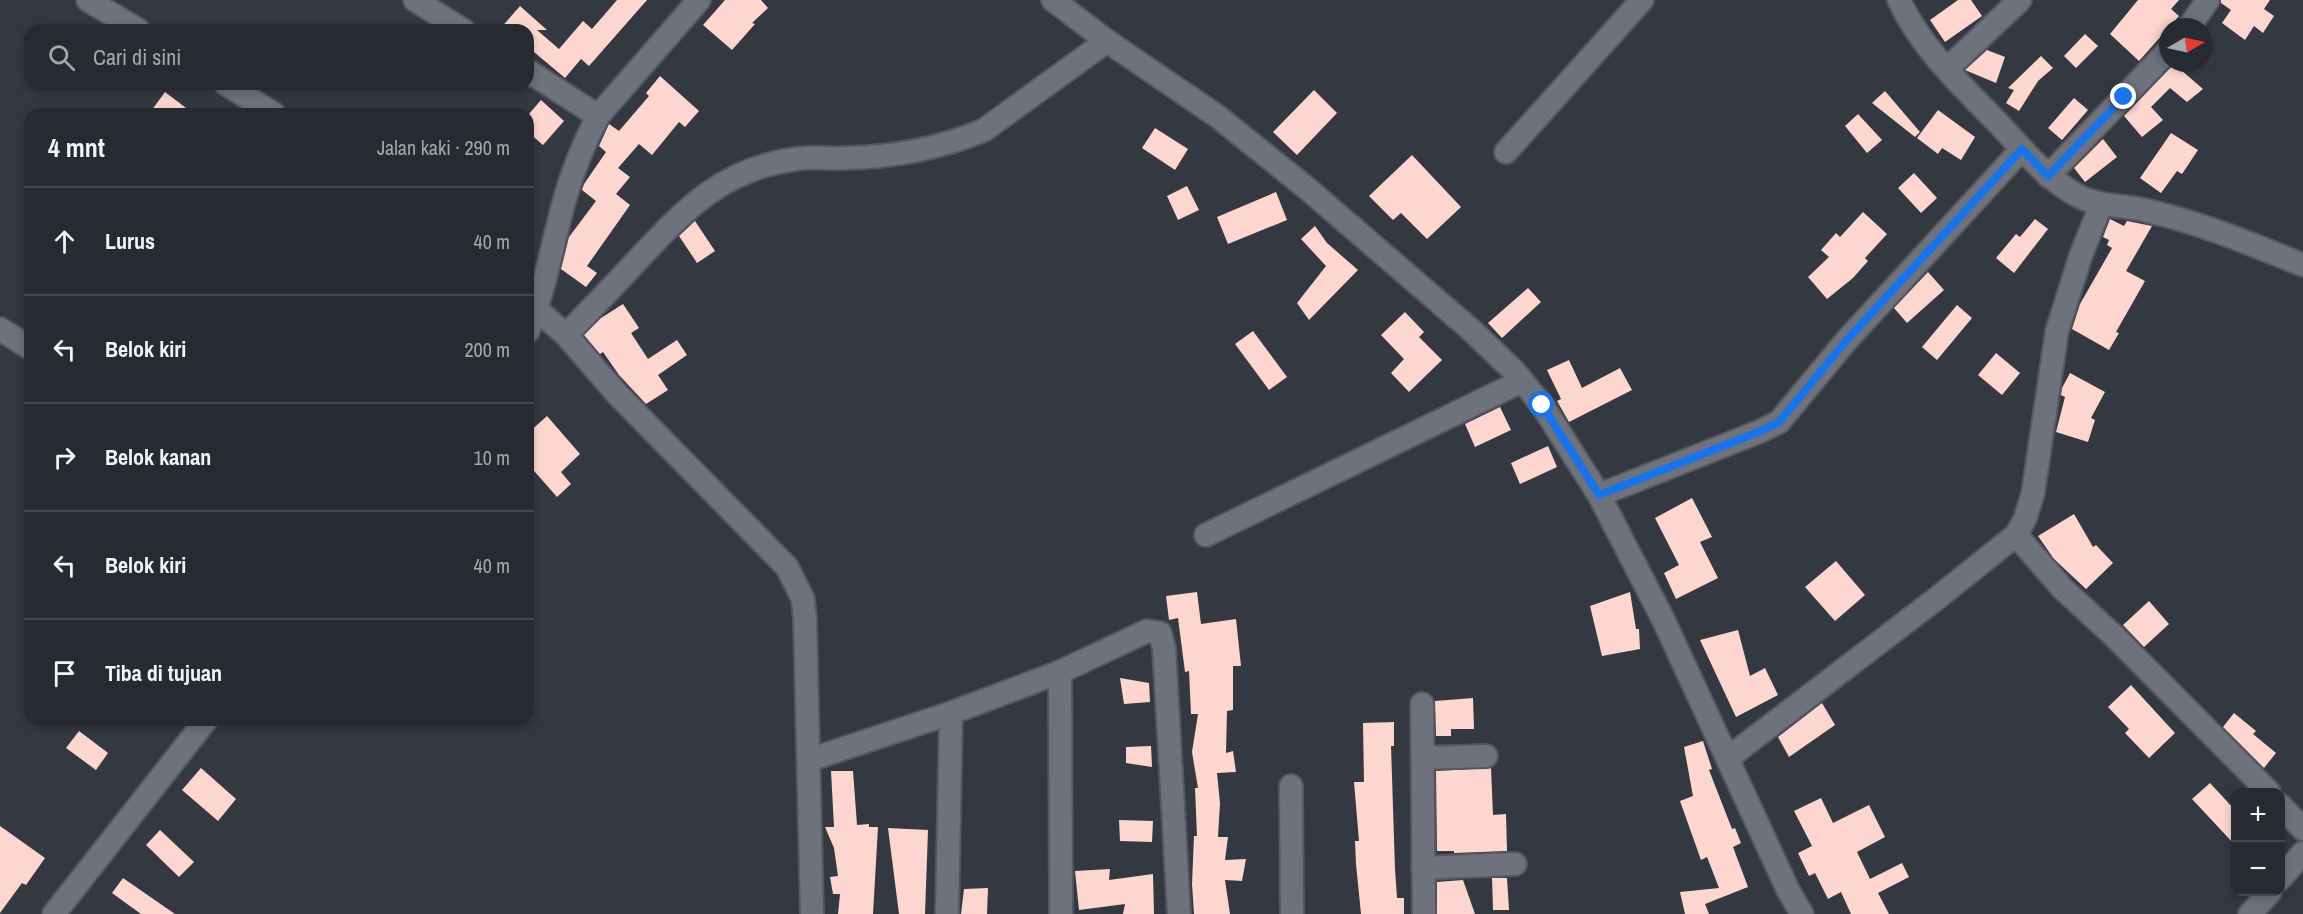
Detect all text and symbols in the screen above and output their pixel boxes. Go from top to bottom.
north arrow [2159,18,2213,72]
search box [24,24,534,90]
icon: search [45,41,78,74]
text: Cari di sini [93,42,181,72]
route end [2110,83,2136,109]
text: 4 mnt [48,130,105,165]
text: Jalan kaki · 290 m [377,134,510,161]
icon: ahead [48,225,81,258]
text: Lurus [105,226,155,256]
text: 40 m [474,228,510,255]
icon: left [48,333,81,366]
text: Belok kiri [105,334,186,364]
text: 200 m [464,336,510,363]
route start [1528,391,1554,417]
icon: right [48,441,81,474]
text: Belok kanan [105,442,211,472]
text: 10 m [474,444,510,471]
icon: left [48,549,81,582]
text: Belok kiri [105,550,186,580]
text: 40 m [474,552,510,579]
icon: arrive [48,657,81,690]
text: Tiba di tujuan [105,658,222,688]
map controls [2231,788,2285,896]
button: + [2231,788,2285,842]
button: − [2231,842,2285,896]

